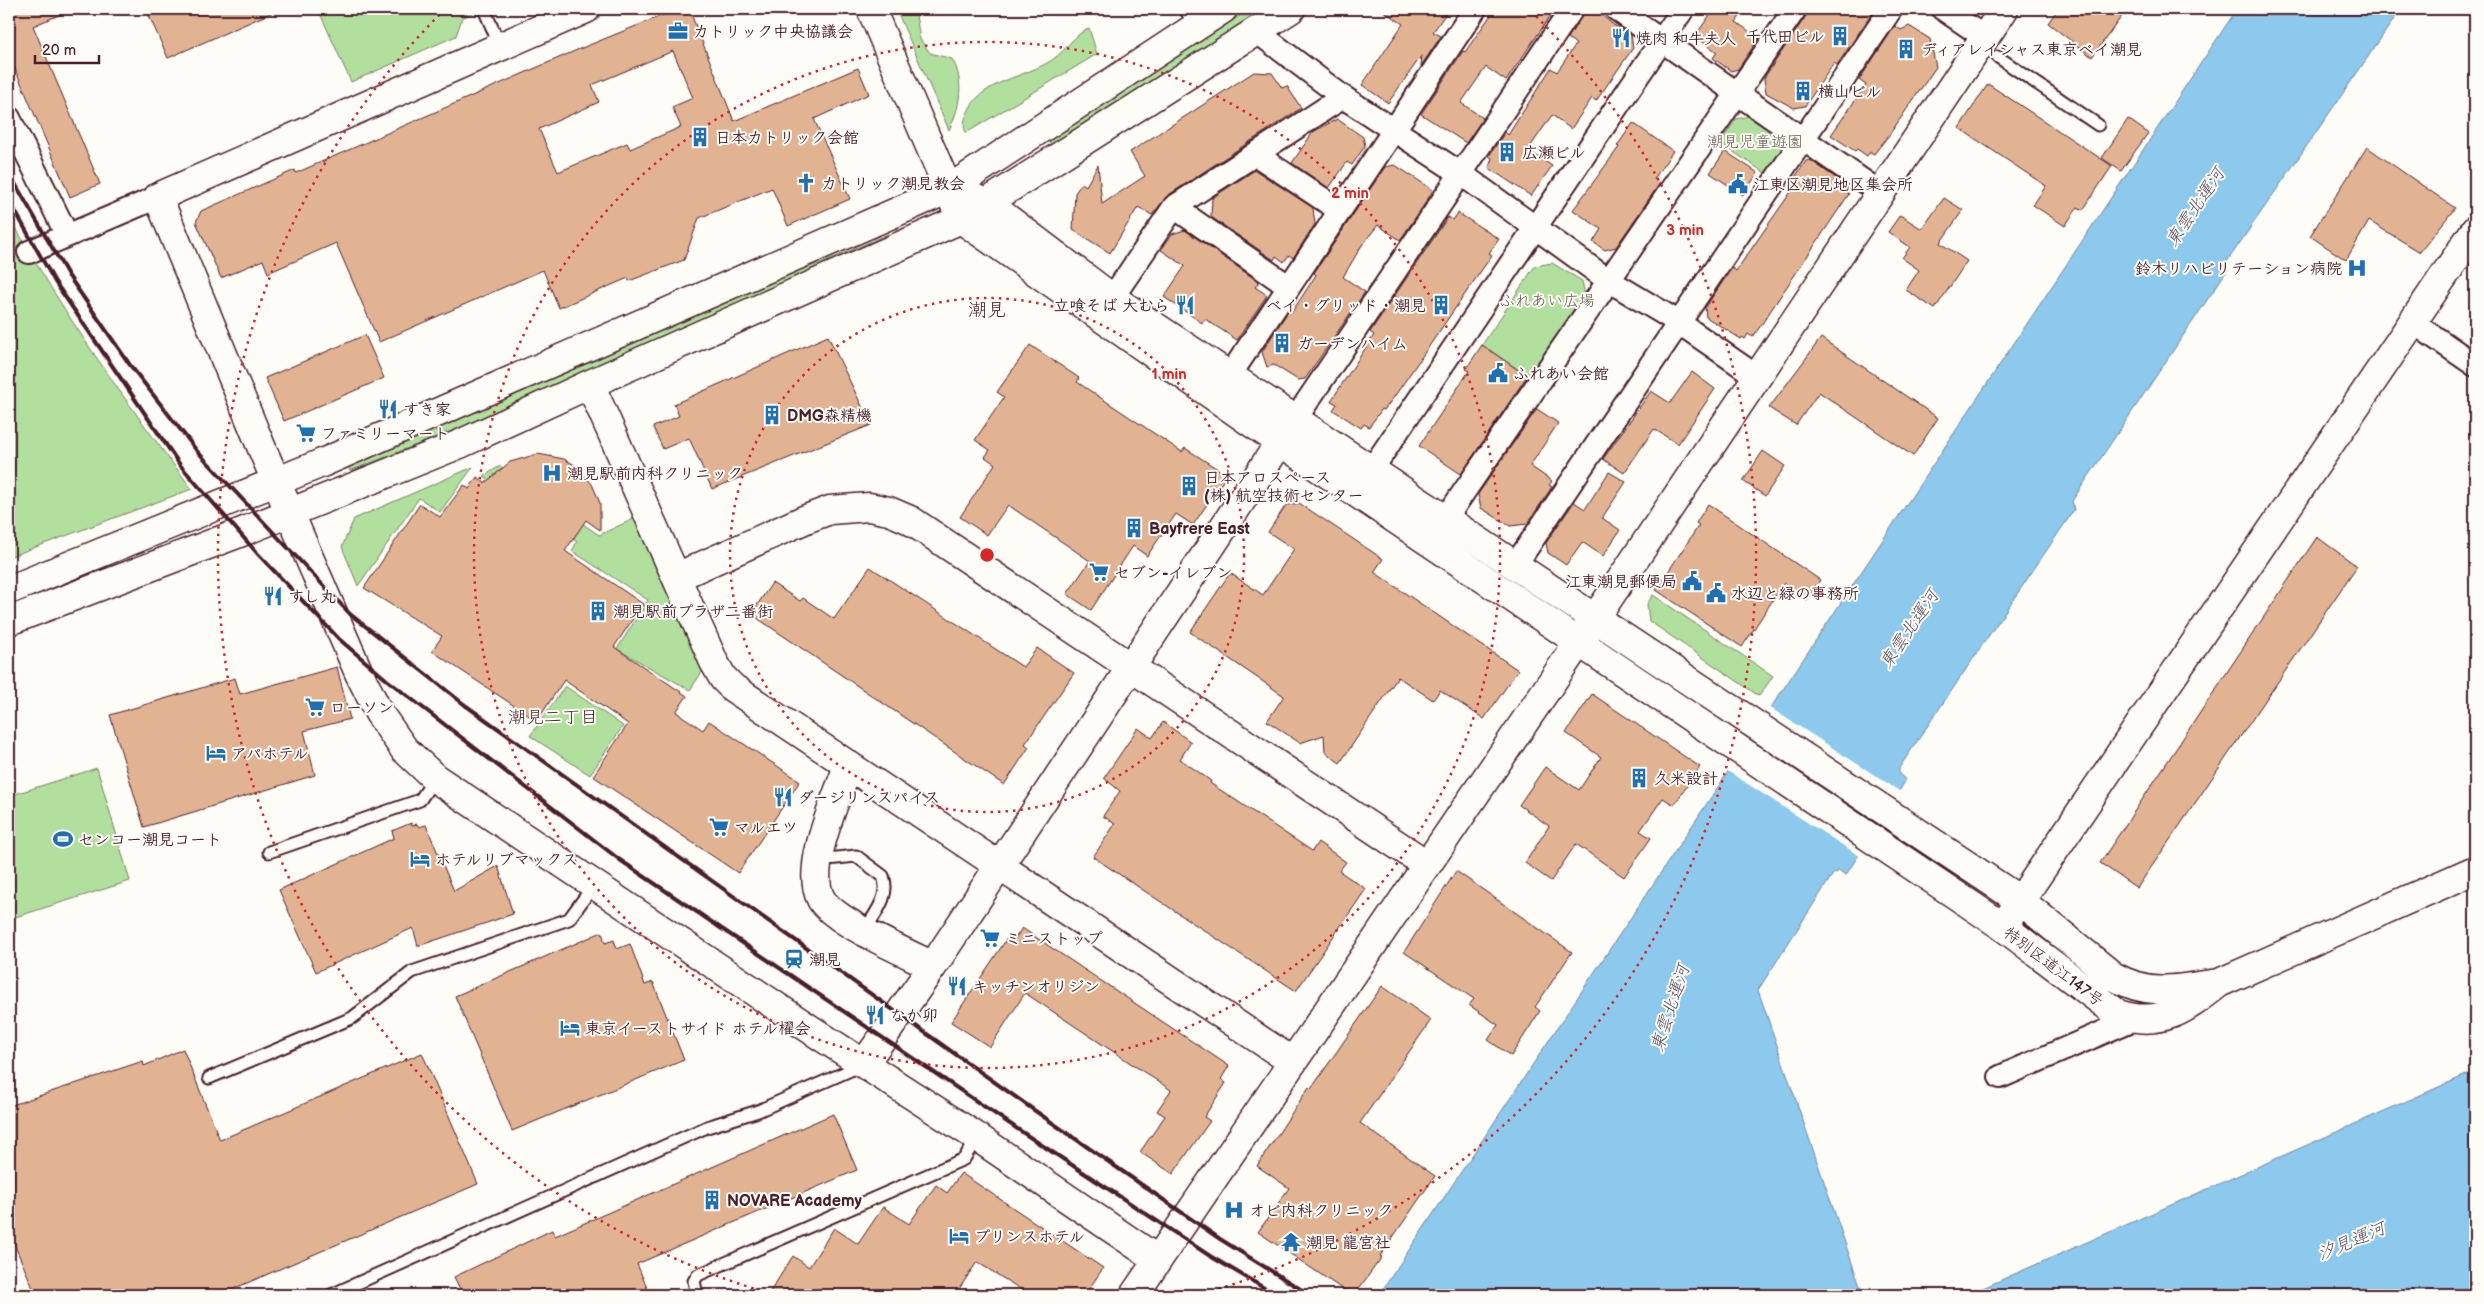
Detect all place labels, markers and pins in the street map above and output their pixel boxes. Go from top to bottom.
office icon: カトリック中央協議会 [667,20,689,42]
place label: カトリック中央協議会 [693,23,853,42]
building icon: 千代田ビル [1829,25,1851,47]
restaurant icon: 焼肉 和牛夫人 [1610,27,1632,49]
place label: 千代田ビル [1745,28,1825,47]
place label: 焼肉 和牛夫人 [1636,30,1736,49]
building icon: ディアレイシャス東京ベイ潮見 [1895,38,1917,60]
place label: ディアレイシャス東京ベイ潮見 [1921,41,2142,60]
building icon: 横山ビル [1792,80,1814,102]
place label: 横山ビル [1818,83,1882,102]
building icon: 日本カトリック会館 [689,126,711,148]
place label: 日本カトリック会館 [715,129,859,148]
building icon: 広瀬ビル [1496,141,1518,163]
place label: 広瀬ビル [1522,144,1586,163]
church icon: カトリック潮見教会 [795,172,817,194]
public building icon: 江東区潮見地区集会所 [1727,173,1749,195]
place label: カトリック潮見教会 [821,175,965,194]
place label: 江東区潮見地区集会所 [1753,176,1913,195]
hospital icon: 鈴木リハビリテーション病院 [2346,257,2368,279]
place label: 鈴木リハビリテーション病院 [2135,260,2342,279]
restaurant icon: 立喰そば 大むら [1174,294,1196,316]
building icon: ベイ・グリッド・潮見 [1430,294,1452,316]
place label: 立喰そば 大むら [1054,297,1170,316]
place label: ベイ・グリッド・潮見 [1266,297,1426,316]
building icon: ガーデンハイム [1271,332,1293,354]
place label: ガーデンハイム [1297,335,1408,354]
public building icon: ふれあい会館 [1487,362,1509,384]
place label: ふれあい会館 [1513,365,1609,384]
restaurant icon: すき家 [377,398,399,420]
place label: すき家 [403,401,451,420]
building icon: DMG森精機 [761,404,783,426]
place label: DMG森精機 [787,407,872,426]
supermarket icon: ファミリーマート [295,422,317,444]
place label: ファミリーマート [321,425,450,444]
hospital icon: 潮見駅前内科クリニック [541,462,563,484]
place label: 潮見駅前内科クリニック [567,465,743,484]
place label: 日本アロスペース (株) 航空技術センター [1204,469,1364,506]
building icon: 日本アロスペース (株) 航空技術センター [1178,475,1200,497]
building icon: Bayfrere East [1123,517,1145,539]
place label: Bayfrere East [1149,520,1251,539]
centre of rings [978,546,996,564]
supermarket icon: セブン-イレブン [1088,561,1110,583]
place label: セブン-イレブン [1114,564,1233,583]
public building icon: 江東潮見郵便局 [1681,570,1703,592]
place label: 江東潮見郵便局 [1565,573,1677,592]
public building icon: 水辺と緑の事務所 [1705,582,1727,604]
restaurant icon: すし丸 [262,585,284,607]
place label: 水辺と緑の事務所 [1731,585,1859,604]
place label: すし丸 [288,588,336,607]
building icon: 潮見駅前プラザ二番街 [587,600,609,622]
place label: 潮見駅前プラザ二番街 [613,603,773,622]
supermarket icon: ローソン [304,696,326,718]
place label: ローソン [330,699,394,718]
hotel icon: アパホテル [205,742,227,764]
place label: アパホテル [231,745,309,764]
building icon: 久米設計 [1628,767,1650,789]
place label: 久米設計 [1654,770,1718,789]
restaurant icon: ダージリンスパイス [772,786,794,808]
place label: ダージリンスパイス [798,789,940,808]
supermarket icon: マルエツ [708,816,730,838]
place label: マルエツ [734,819,798,838]
sports icon: センコー潮見コート [52,828,74,850]
place label: センコー潮見コート [78,831,222,850]
hotel icon: ホテルリブマックス [409,848,431,870]
place label: ホテルリブマックス [435,851,578,870]
supermarket icon: ミニストップ [979,927,1001,949]
place label: ミニストップ [1005,930,1103,949]
station icon: 潮見 [783,948,805,970]
place label: 潮見 [809,951,841,970]
restaurant icon: キッチンオリジン [946,975,968,997]
place label: キッチンオリジン [972,978,1100,997]
restaurant icon: なか卯 [864,1004,886,1026]
place label: なか卯 [890,1007,938,1026]
hotel icon: 東京イーストサイド ホテル櫂会 [559,1017,581,1039]
place label: 東京イーストサイド ホテル櫂会 [585,1020,810,1039]
building icon: NOVARE Academy [701,1189,723,1211]
place label: NOVARE Academy [727,1192,863,1211]
hospital icon: オビ内科クリニック [1223,1199,1245,1221]
place label: オビ内科クリニック [1249,1202,1393,1221]
hotel icon: プリンスホテル [948,1225,970,1247]
place label: プリンスホテル [974,1228,1085,1247]
temple icon: 潮見 龍宮社 [1280,1231,1302,1253]
place label: 潮見 龍宮社 [1306,1234,1390,1253]

